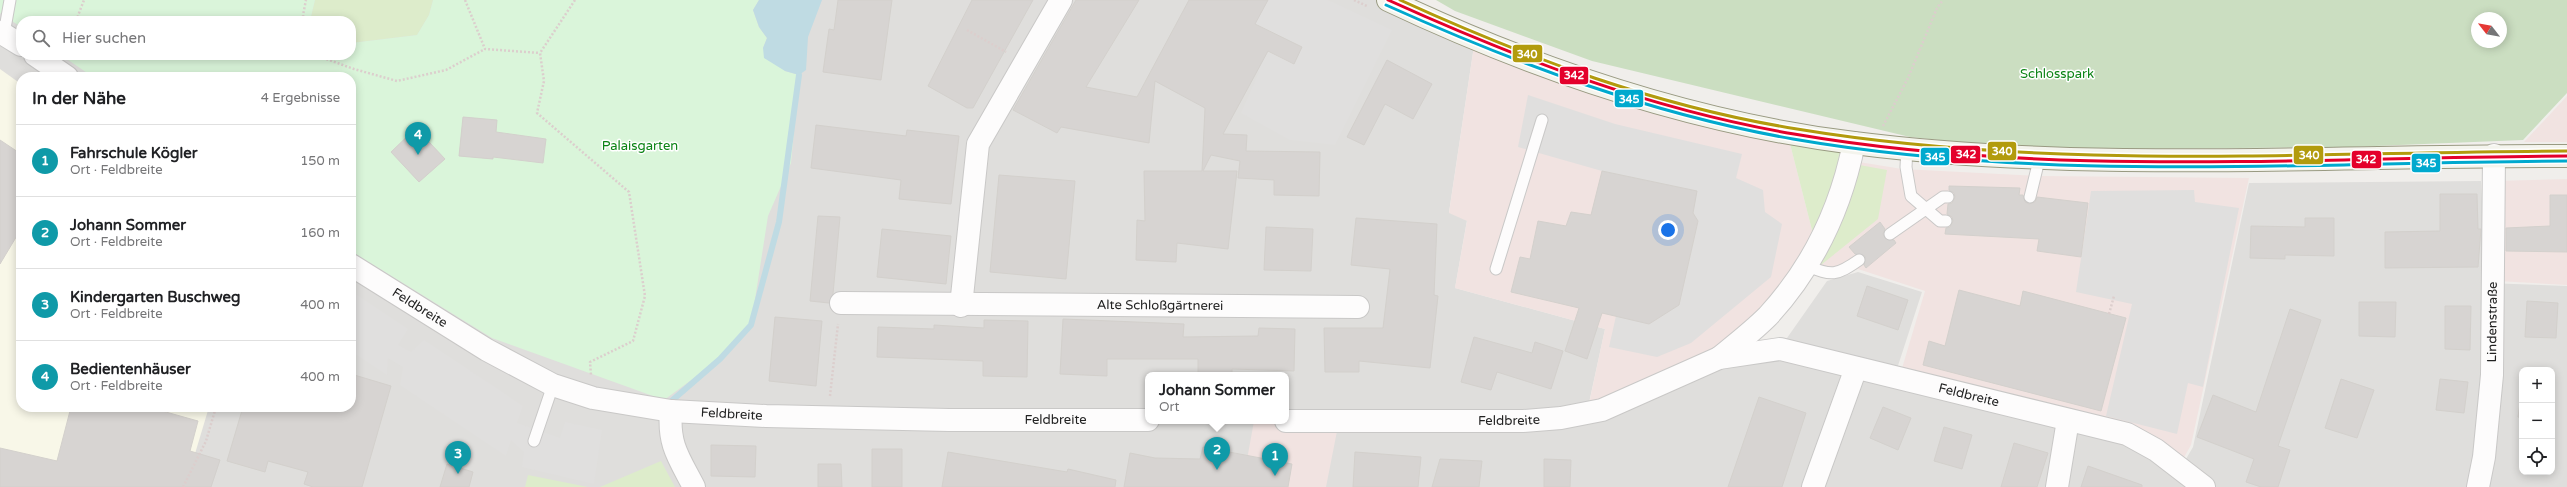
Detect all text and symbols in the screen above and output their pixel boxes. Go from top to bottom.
north arrow [2471,12,2507,48]
search box [16,16,356,60]
icon: search [30,27,52,49]
text: Hier suchen [62,29,146,47]
line badge: 340 [1512,44,1543,63]
text: 340 [1517,48,1537,61]
line badge: 342 [1559,66,1589,85]
park label: Schlosspark [2020,66,2094,82]
text: 342 [1564,69,1584,82]
text: In der Nähe [32,88,126,109]
line badge: 345 [1614,89,1644,108]
text: 4 Ergebnisse [261,90,340,106]
text: 345 [1619,93,1639,106]
pin: 4 [405,122,431,155]
park label: Palaisgarten [602,138,678,154]
line badge: 340 [1987,141,2017,161]
text: Fahrschule Kögler [70,144,197,162]
line badge: 342 [1950,145,1981,164]
text: 340 [1992,145,2012,158]
line badge: 340 [2293,145,2324,165]
line badge: 345 [1920,147,1950,166]
text: 342 [1956,148,1976,161]
text: 340 [2299,149,2319,162]
line badge: 342 [2351,150,2382,169]
text: 345 [1925,151,1945,164]
text: 1 [41,153,49,169]
text: 150 m [300,153,340,169]
text: 342 [2356,153,2376,166]
line badge: 345 [2411,153,2441,173]
text: 345 [2416,157,2436,170]
text: Ort · Feldbreite [70,162,163,178]
text: Johann Sommer [70,216,186,234]
your location [1658,220,1678,240]
text: 2 [41,225,49,241]
text: 160 m [300,225,340,241]
text: Ort · Feldbreite [70,234,163,250]
street label: Lindenstraße [2484,281,2501,363]
street label: Feldbreite [389,285,450,331]
text: Kindergarten Buschweg [70,288,241,306]
text: 3 [41,297,49,313]
text: 400 m [300,297,340,313]
street label: Alte Schloßgärtnerei [1097,297,1223,314]
text: Ort · Feldbreite [70,306,163,322]
text: Bedientenhäuser [70,360,191,378]
map controls [2519,367,2555,475]
button: + [2519,367,2555,403]
text: 4 [41,369,49,385]
text: 400 m [300,369,340,385]
popup [1145,372,1289,424]
text: Ort · Feldbreite [70,378,163,394]
street label: Feldbreite [1937,380,2001,410]
text: Johann Sommer [1159,381,1275,399]
text: Ort [1159,399,1179,415]
button: − [2519,403,2555,439]
street label: Feldbreite [700,405,763,424]
street label: Feldbreite [1025,412,1087,428]
street label: Feldbreite [1478,412,1541,429]
pin: 2 [1204,437,1230,470]
button: locate [2519,439,2555,475]
pin: 3 [445,441,471,474]
pin: 1 [1262,443,1288,476]

